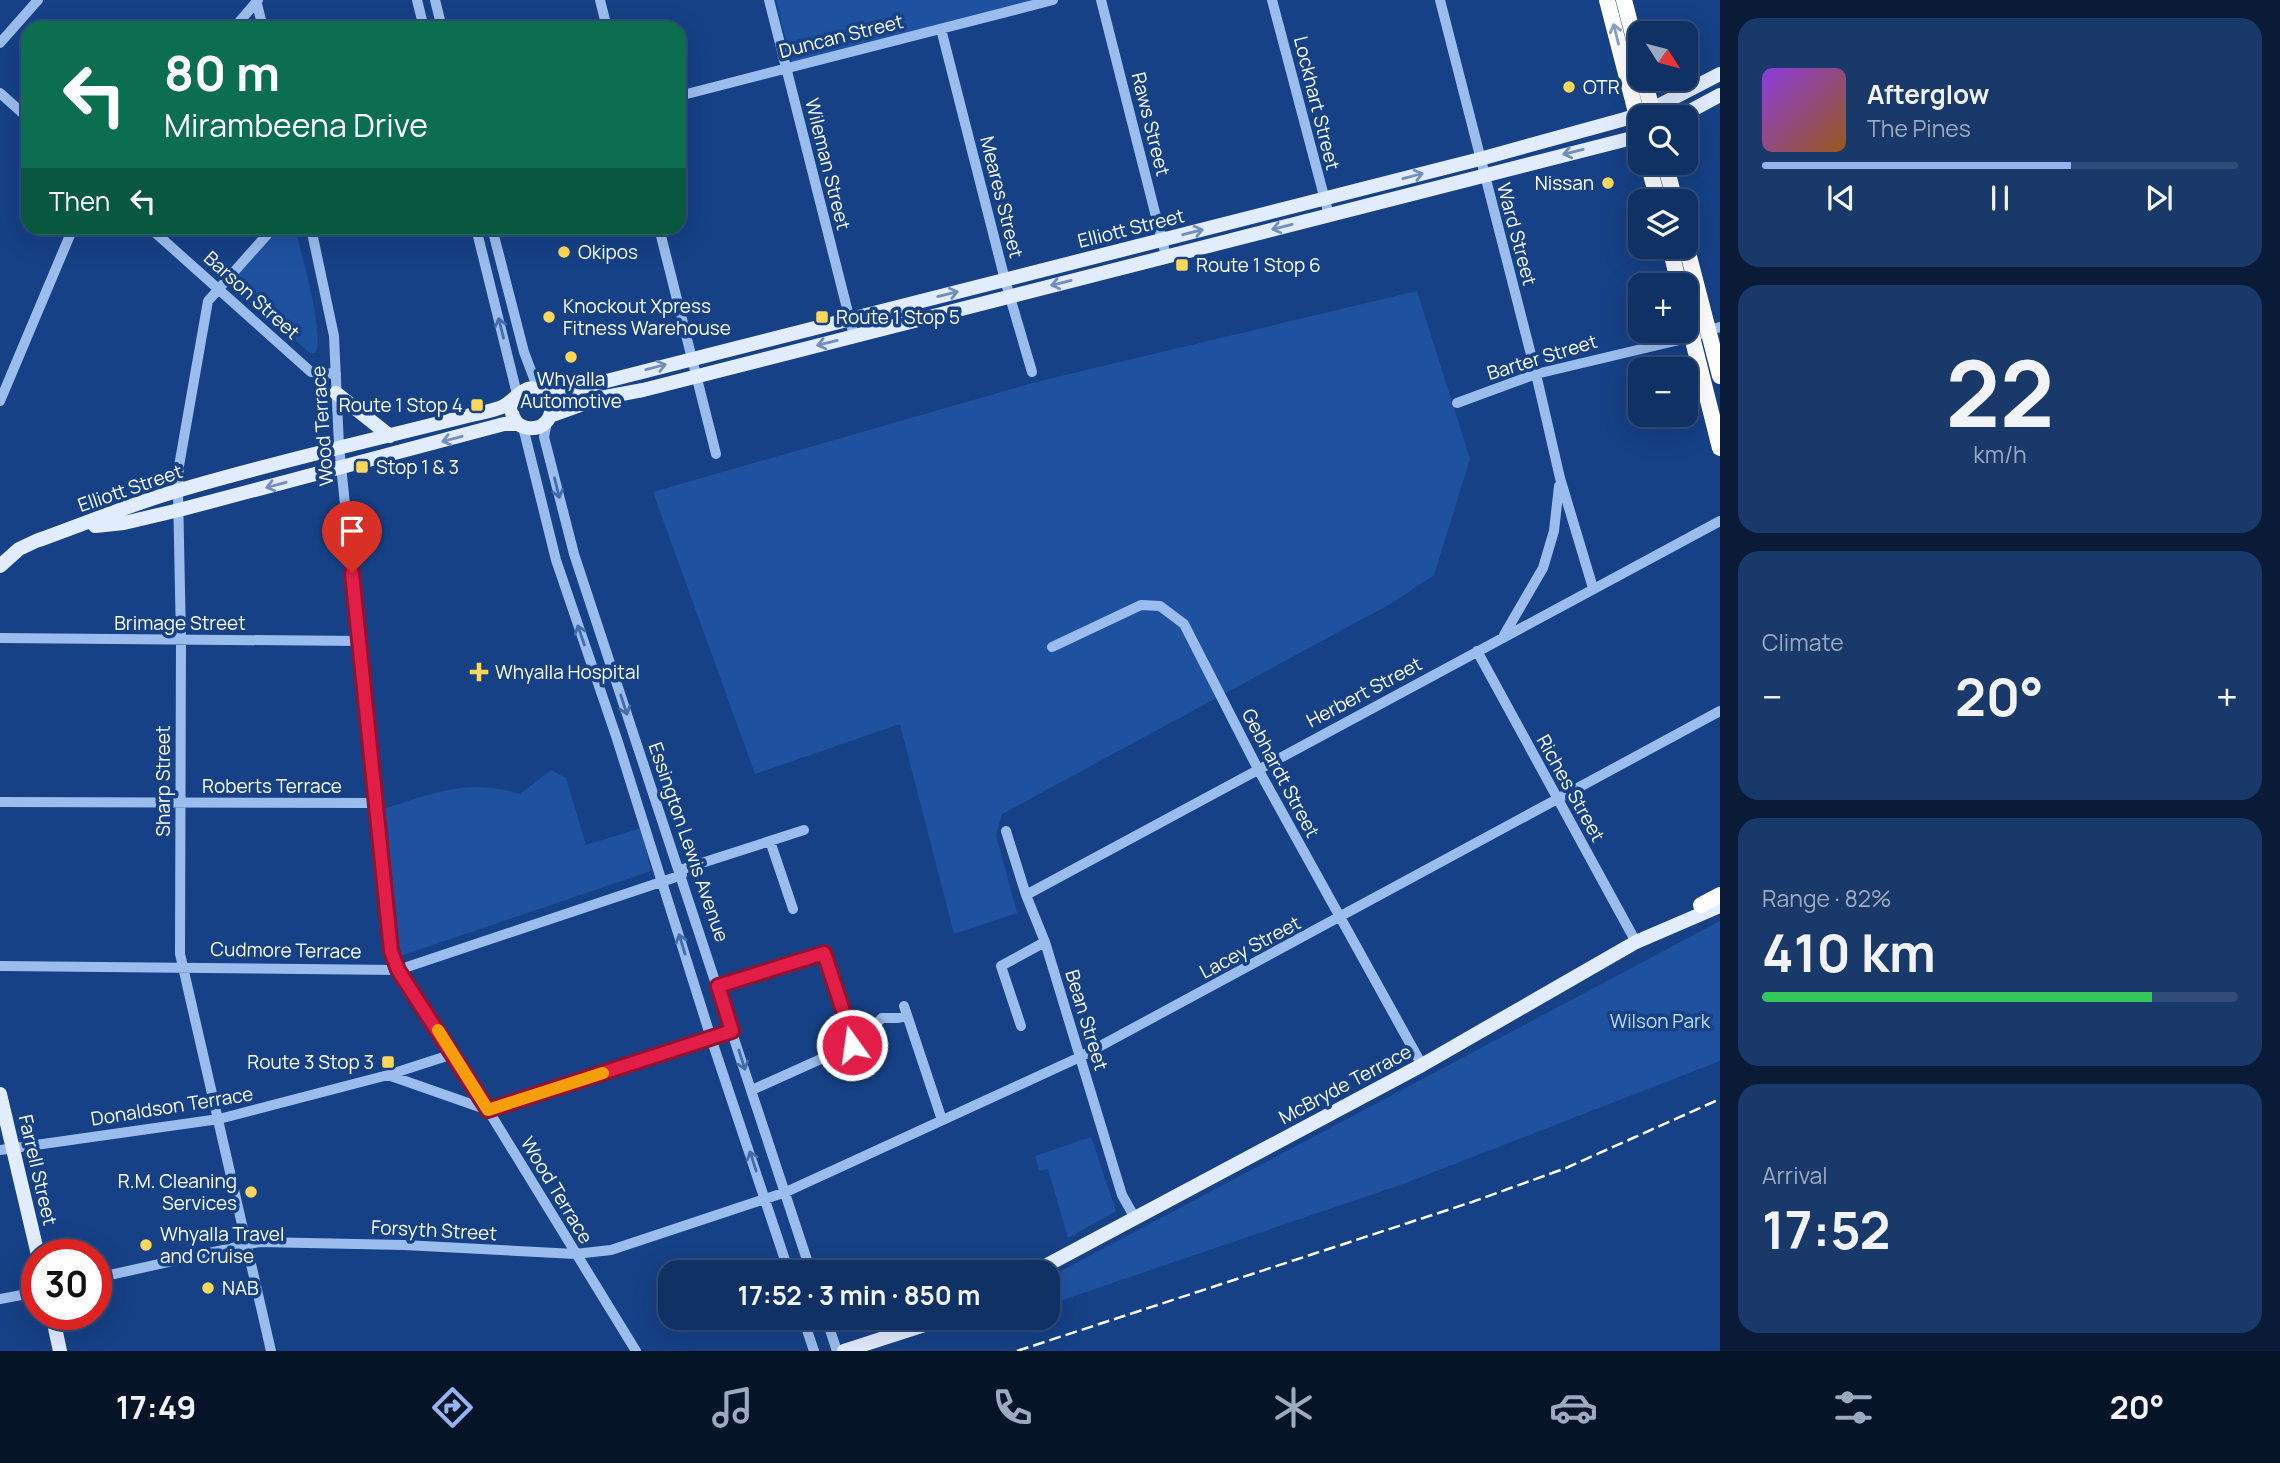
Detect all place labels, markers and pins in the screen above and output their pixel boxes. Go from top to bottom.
place label: OTR [1583,74,1620,100]
marker: OTR [1561,79,1577,95]
place label: Nissan [1535,170,1594,196]
marker: Nissan [1600,175,1616,191]
place label: Okipos [578,239,638,265]
marker: Okipos [556,244,572,260]
place label: Route 1 Stop 6 [1196,252,1321,278]
marker: Route 1 Stop 6 [1174,257,1190,273]
place label: Knockout Xpress Fitness Warehouse [563,293,731,341]
place label: Route 1 Stop 5 [836,304,960,330]
marker: Knockout Xpress Fitness Warehouse [541,309,557,325]
marker: Route 1 Stop 5 [814,309,830,325]
marker: Whyalla Automotive [563,349,579,365]
place label: Whyalla Automotive [520,366,622,414]
place label: Route 1 Stop 4 [339,392,463,418]
marker: Route 1 Stop 4 [469,397,485,413]
place label: Stop 1 & 3 [376,454,459,480]
marker: Stop 1 & 3 [354,459,370,475]
pin [322,501,382,573]
place label: Whyalla Hospital [495,659,640,685]
marker: Whyalla Hospital [469,662,489,682]
place label: Route 3 Stop 3 [247,1049,374,1075]
marker: Route 3 Stop 3 [380,1054,396,1070]
place label: R.M. Cleaning Services [118,1168,237,1216]
marker: R.M. Cleaning Services [243,1184,259,1200]
place label: Whyalla Travel and Cruise [160,1221,284,1269]
marker: Whyalla Travel and Cruise [138,1237,154,1253]
place label: NAB [222,1275,259,1301]
marker: NAB [200,1280,216,1296]

